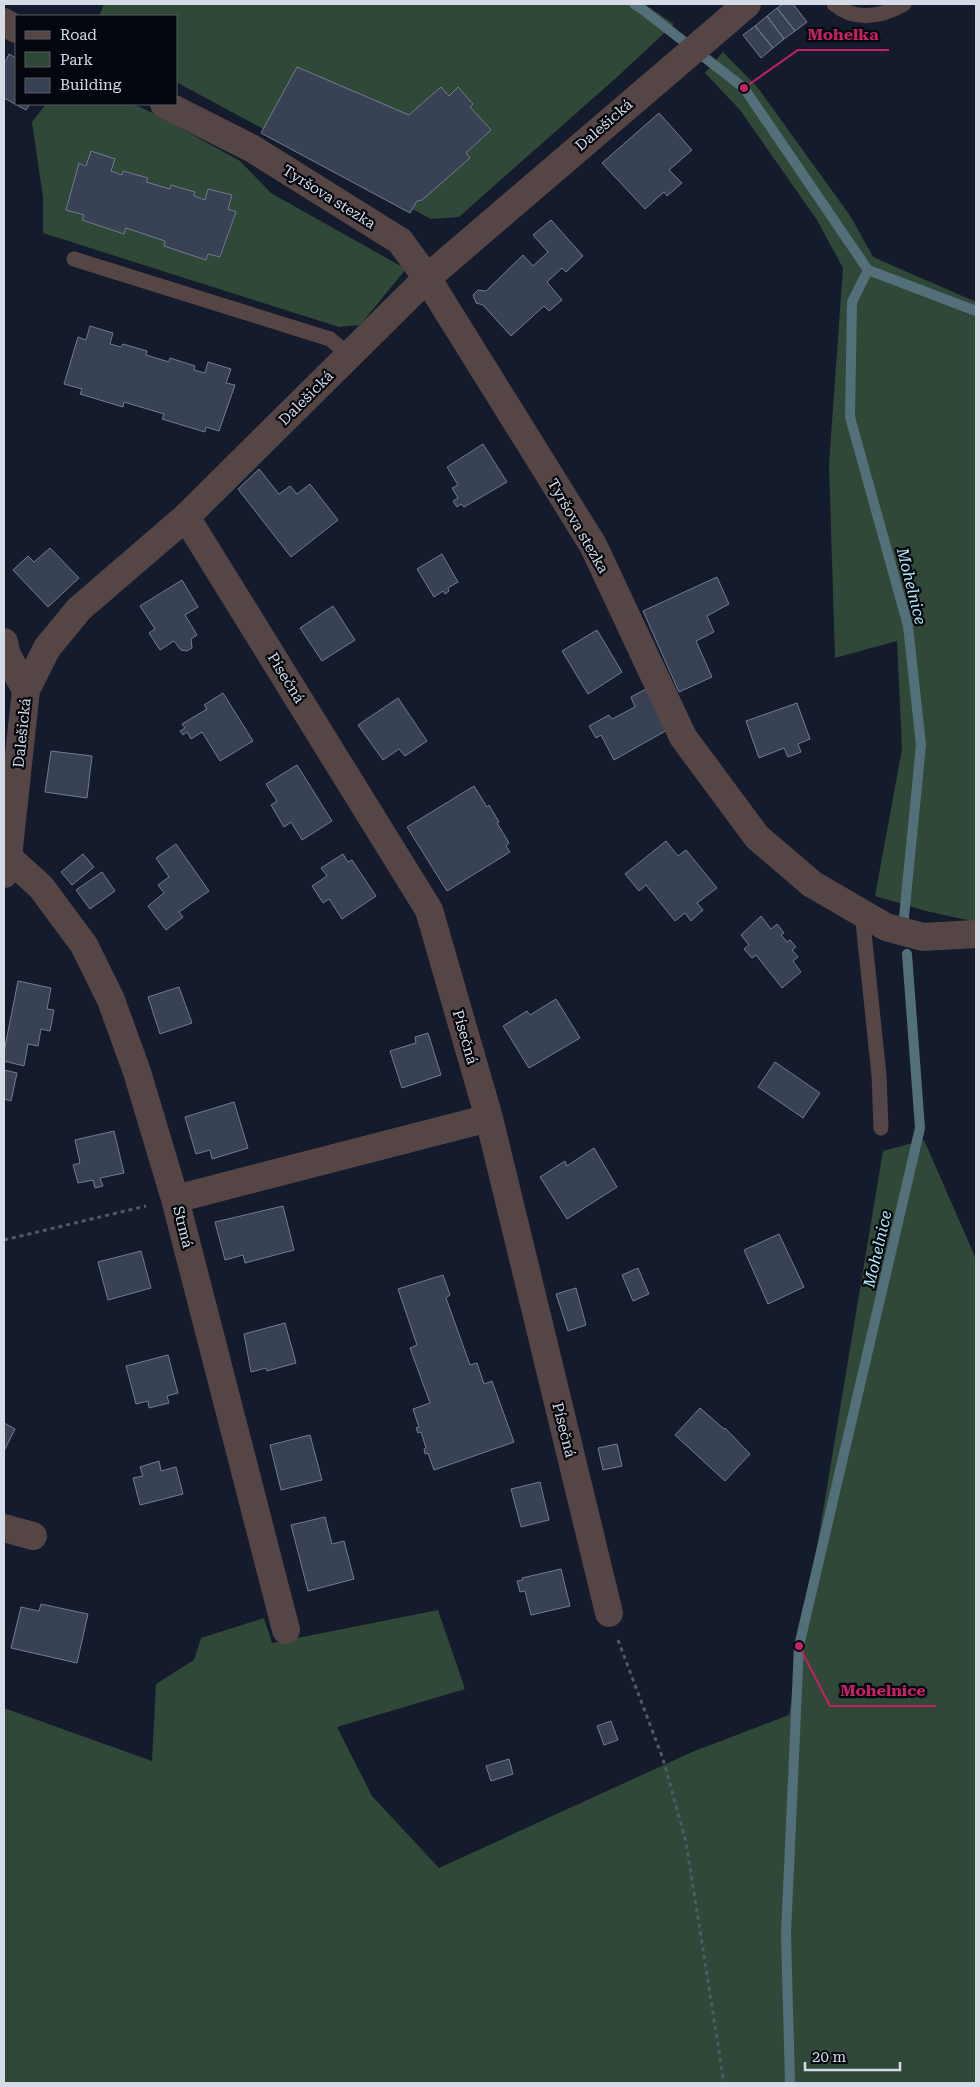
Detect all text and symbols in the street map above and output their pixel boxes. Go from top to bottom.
legend [15,15,178,105]
callout: Mohelka [798,19,889,50]
text: Mohelka [807,25,879,44]
text: Road [60,26,97,44]
text: Park [60,51,94,69]
text: Building [60,76,122,94]
street label: Dalešická [572,95,636,155]
street label: Tyršova stezka [279,161,379,233]
street label: Dalešická [275,367,337,429]
street label: Tyršova stezka [544,475,612,577]
water label: Mohelnice [893,545,930,626]
street label: Písečná [264,649,308,707]
street label: Dalešická [9,697,35,769]
street label: Písečná [449,1008,481,1066]
street label: Strmá [169,1204,197,1250]
water label: Mohelnice [859,1209,896,1290]
street label: Písečná [548,1401,580,1459]
callout: Mohelnice [830,1675,936,1706]
text: Mohelnice [840,1681,926,1700]
scale bar [805,2040,900,2072]
text: 20 m [812,2048,847,2066]

